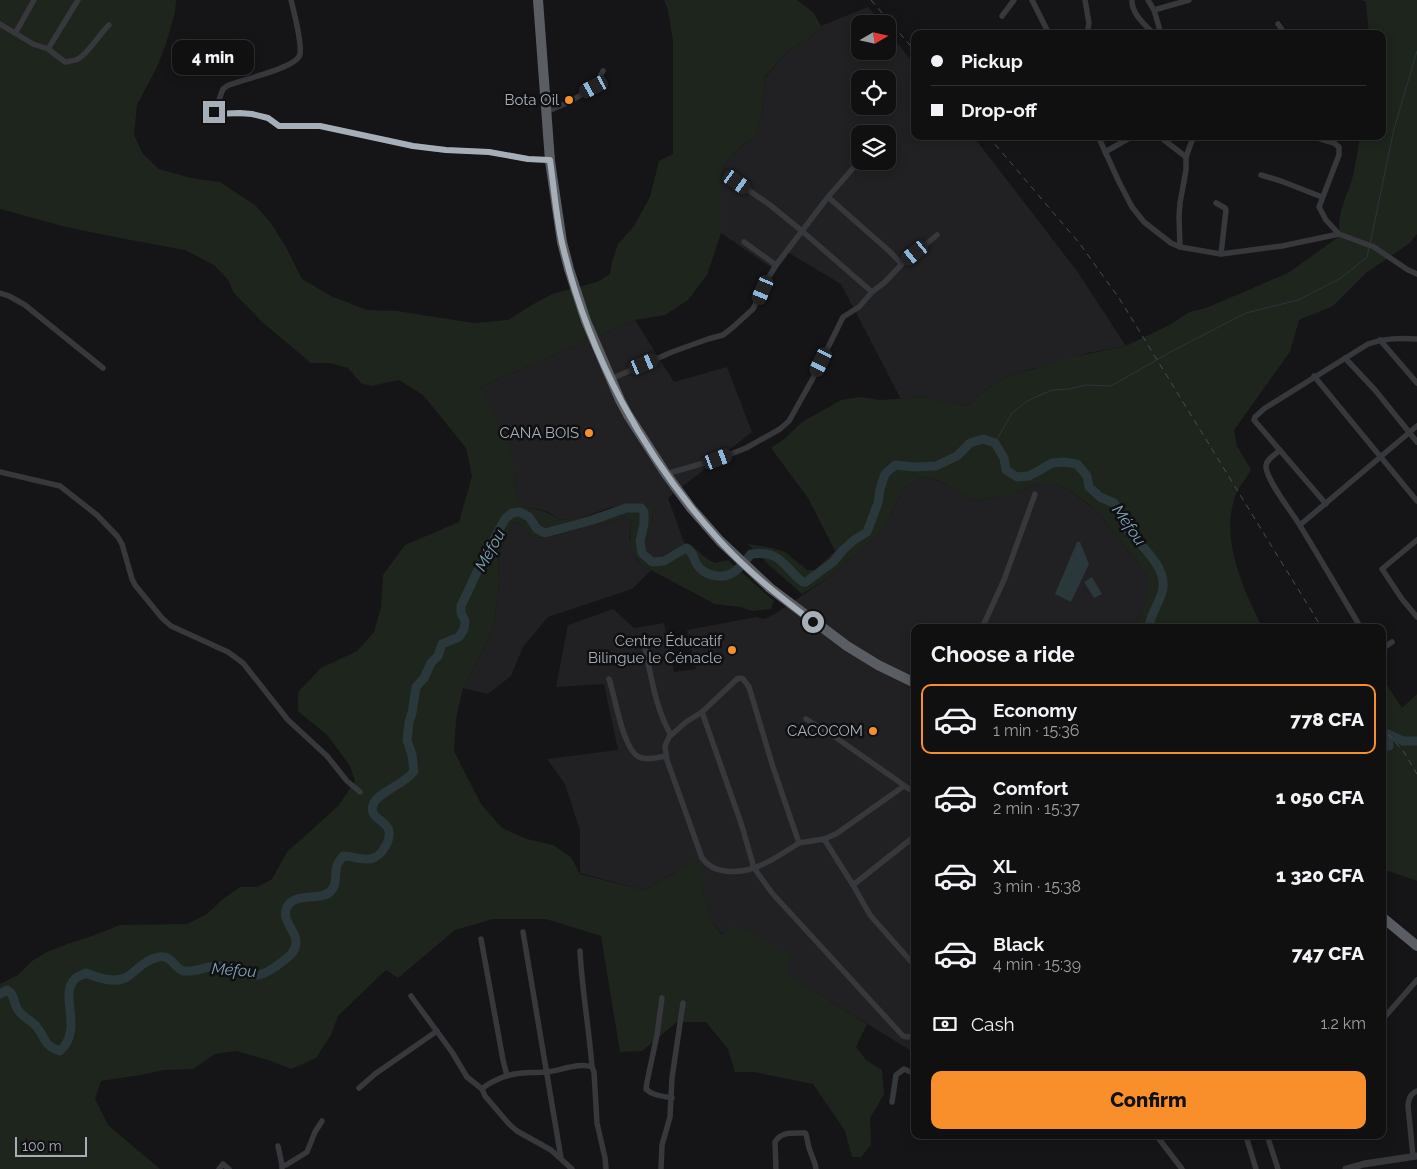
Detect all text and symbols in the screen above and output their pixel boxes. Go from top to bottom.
north arrow [851,15,896,60]
map controls [851,15,896,170]
callout: 4 min [173,39,255,74]
text: 4 min [192,48,234,67]
text: Pickup [961,50,1023,72]
button: locate [851,70,896,115]
car [577,73,610,101]
place label: Bota Oil [505,91,560,109]
marker: Bota Oil [563,94,575,106]
text: Drop-off [961,99,1037,121]
route end [203,101,225,123]
button: layers [851,125,896,170]
car [720,167,753,197]
car [898,238,931,268]
car [750,273,775,307]
car [807,345,834,379]
car [627,351,660,377]
place label: CANA BOIS [500,424,579,442]
marker: CANA BOIS [583,427,595,439]
car [701,447,734,471]
water label: Méfou [1108,501,1150,549]
water label: Méfou [471,526,509,574]
route start [802,611,824,633]
place label: Centre Éducatif Bilingue le Cénacle [588,632,723,667]
text: Choose a ride [931,641,1075,667]
marker: Centre Éducatif Bilingue le Cénacle [726,644,738,656]
icon: car [933,697,978,742]
text: Economy [993,699,1077,721]
text: 778 CFA [1290,708,1364,730]
text: 1 min · 15:36 [993,721,1079,740]
place label: CACOCOM [787,722,863,740]
marker: CACOCOM [867,725,879,737]
icon: car [933,775,978,820]
text: Comfort [993,777,1068,799]
text: 1 050 CFA [1276,786,1364,808]
text: 2 min · 15:37 [993,799,1080,818]
icon: car [933,853,978,898]
text: XL [993,855,1016,877]
text: 1 320 CFA [1276,864,1364,886]
text: 3 min · 15:38 [993,877,1081,896]
icon: car [933,931,978,976]
text: Black [993,933,1044,955]
text: 747 CFA [1292,942,1364,964]
text: 4 min · 15:39 [993,955,1081,974]
water label: Méfou [211,959,257,981]
icon: cash [931,1010,959,1038]
text: Cash [971,1013,1015,1035]
text: 1.2 km [1321,1014,1366,1033]
button: Confirm [931,1071,1366,1129]
scale bar [15,1134,88,1157]
text: 100 m [22,1138,62,1154]

